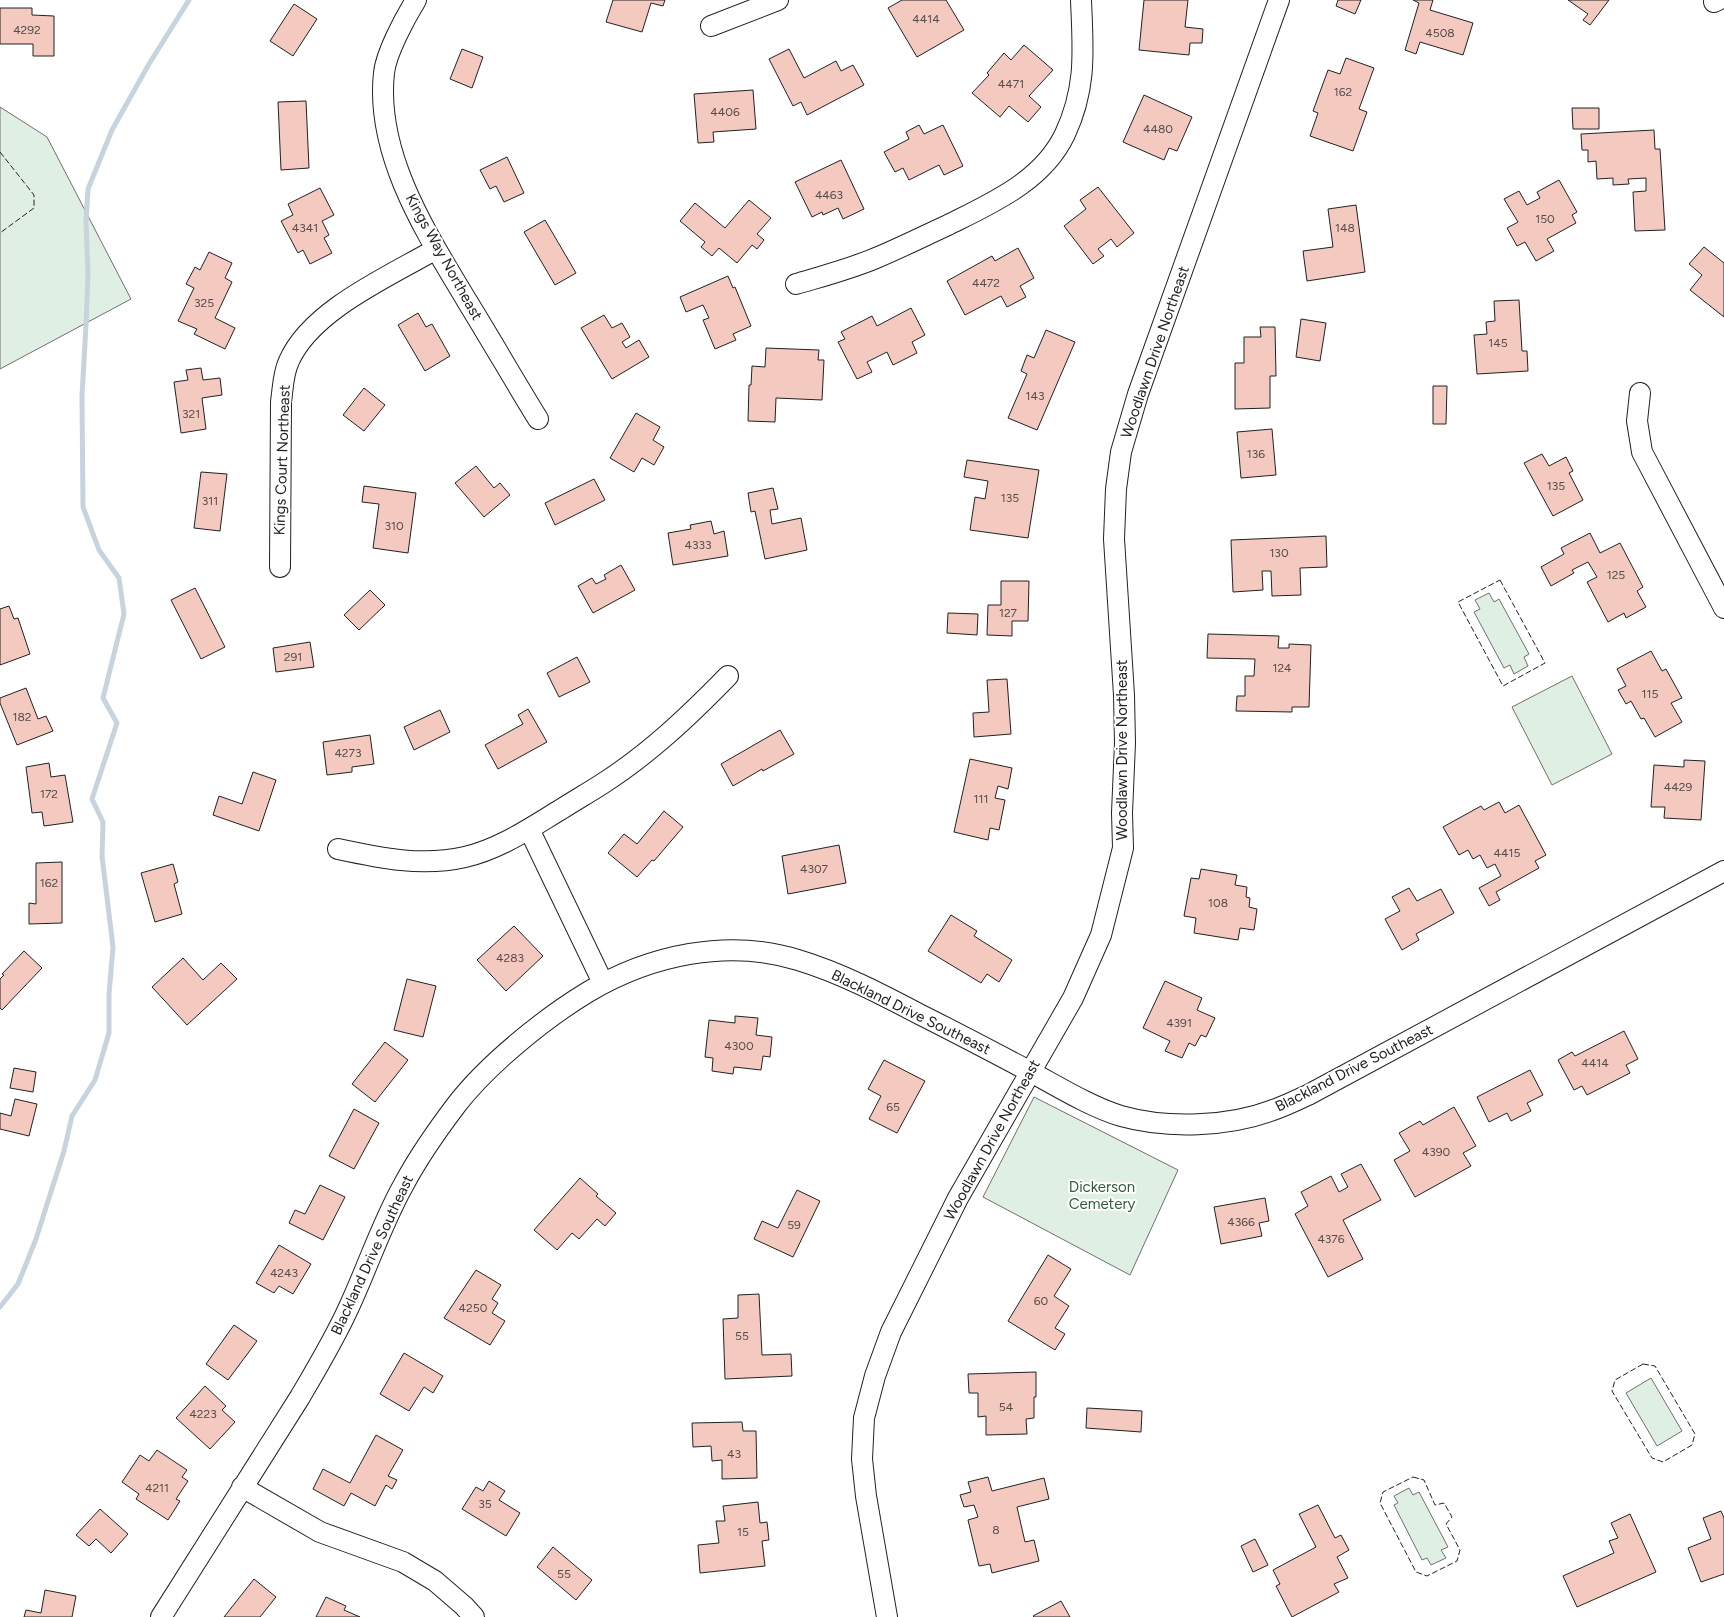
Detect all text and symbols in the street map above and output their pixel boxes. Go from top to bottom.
house number: 4414 [912,12,940,26]
house number: 4292 [13,23,41,37]
house number: 4508 [1425,26,1455,40]
house number: 4471 [998,77,1024,91]
house number: 162 [1334,85,1352,99]
house number: 4406 [710,105,740,119]
house number: 4480 [1143,122,1173,136]
house number: 4463 [815,188,843,202]
street label: Kings Way Northeast [402,191,486,323]
house number: 150 [1535,212,1555,226]
house number: 4341 [292,221,318,235]
house number: 148 [1335,221,1355,235]
street label: Woodlawn Drive Northeast [1117,263,1193,440]
house number: 4472 [972,276,1000,290]
house number: 325 [194,296,214,310]
house number: 145 [1488,336,1508,350]
street label: Kings Court Northeast [270,384,294,536]
house number: 143 [1026,389,1044,403]
house number: 321 [182,407,200,421]
house number: 136 [1247,447,1265,461]
house number: 135 [1547,479,1565,493]
house number: 135 [1001,491,1019,505]
house number: 311 [202,494,218,508]
house number: 310 [384,519,404,533]
house number: 4333 [684,538,712,552]
house number: 130 [1269,546,1289,560]
house number: 125 [1607,568,1625,582]
house number: 127 [999,606,1018,620]
house number: 291 [284,650,302,664]
street label: Woodlawn Drive Northeast [1113,659,1131,840]
house number: 124 [1272,661,1292,675]
house number: 115 [1642,687,1659,701]
house number: 182 [12,710,32,724]
house number: 4273 [334,746,362,760]
house number: 4429 [1664,780,1692,794]
house number: 172 [40,787,58,801]
house number: 111 [974,792,988,806]
house number: 4415 [1494,846,1520,860]
house number: 4307 [800,862,829,876]
house number: 162 [40,876,58,890]
house number: 108 [1208,896,1228,910]
house number: 4283 [496,951,524,965]
street label: Blackland Drive Southeast [829,966,994,1058]
house number: 4391 [1166,1016,1192,1030]
street label: Blackland Drive Southeast [1272,1020,1436,1116]
house number: 4300 [724,1039,754,1053]
street label: Woodlawn Drive Northeast [940,1056,1044,1224]
house number: 4414 [1581,1056,1609,1070]
house number: 65 [886,1100,900,1114]
house number: 4390 [1422,1145,1451,1159]
street label: Blackland Drive Southeast [327,1172,417,1338]
park label: Dickerson Cemetery [1069,1178,1135,1213]
house number: 4366 [1227,1215,1255,1229]
house number: 59 [787,1218,801,1232]
house number: 4376 [1317,1232,1345,1246]
house number: 4243 [270,1266,298,1280]
house number: 60 [1034,1294,1049,1308]
house number: 4250 [459,1301,488,1315]
house number: 55 [735,1329,749,1343]
house number: 54 [999,1400,1014,1414]
house number: 4223 [189,1407,217,1421]
house number: 43 [727,1447,741,1461]
house number: 4211 [145,1481,169,1495]
house number: 35 [478,1497,492,1511]
house number: 8 [992,1523,1000,1537]
house number: 15 [737,1525,749,1539]
house number: 55 [557,1567,571,1581]

